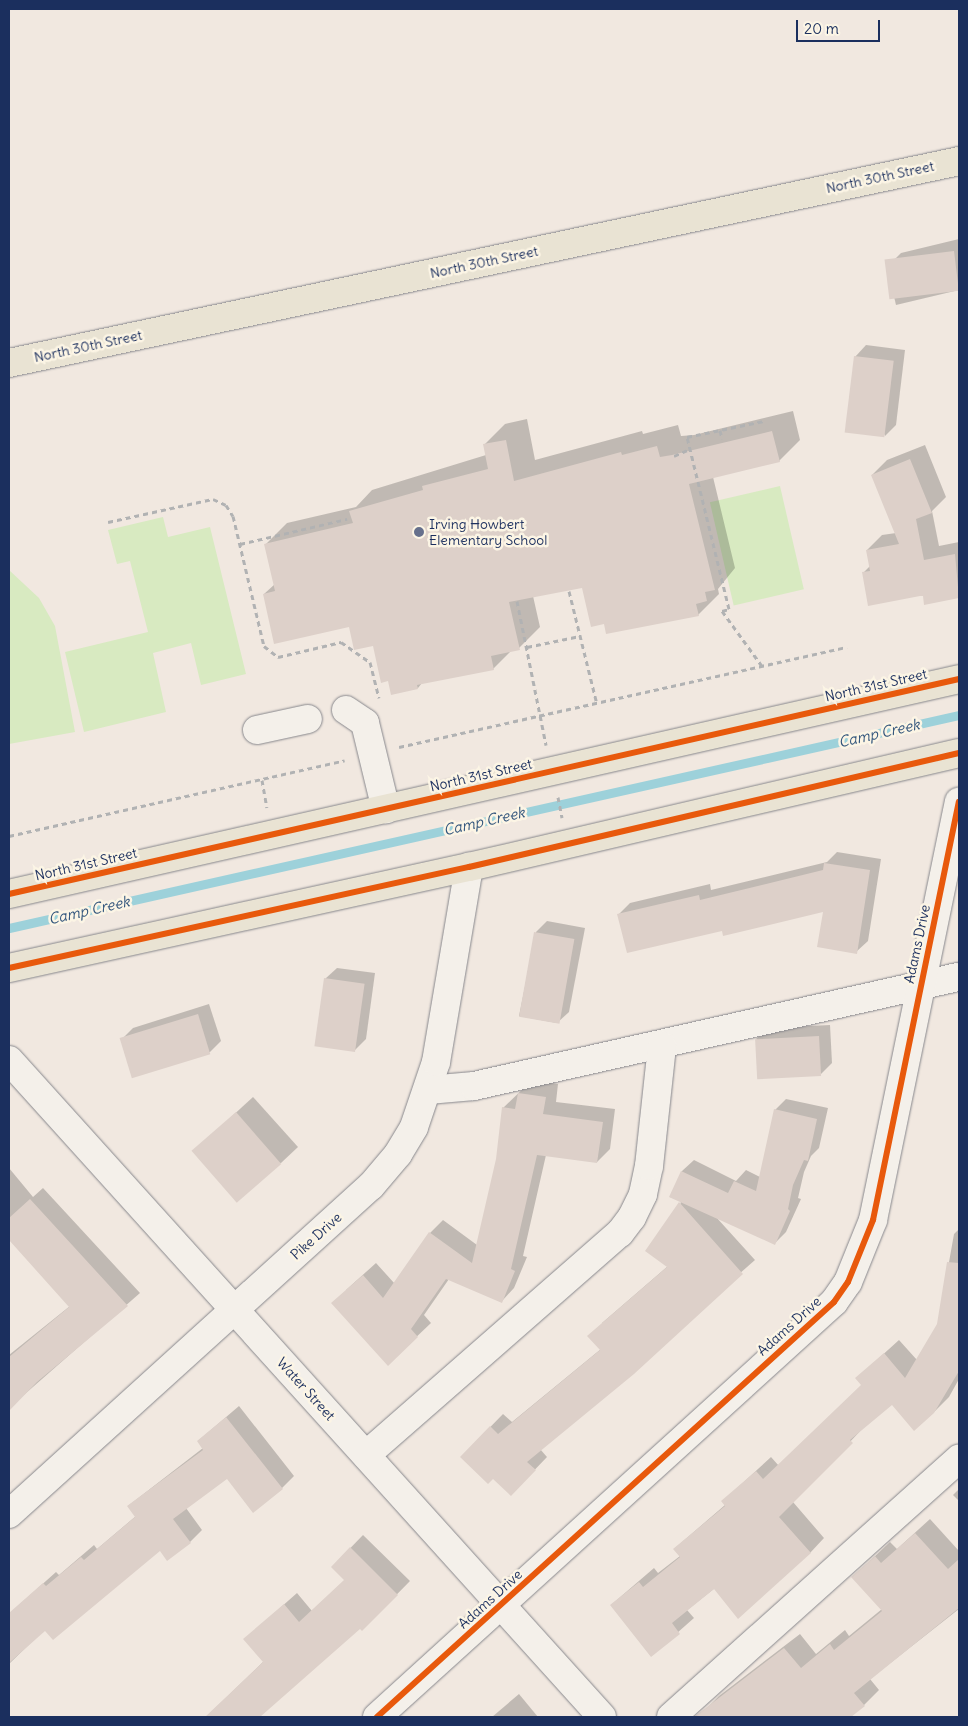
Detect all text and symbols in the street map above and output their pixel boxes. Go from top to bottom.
scale bar [798,10,882,42]
text: 20 m [804,19,839,38]
street label: North 30th Street [824,157,936,197]
street label: North 30th Street [428,242,540,282]
street label: North 30th Street [32,326,144,366]
place label: Irving Howbert Elementary School [429,516,547,548]
marker: Irving Howbert Elementary School [413,526,425,538]
street label: North 31st Street [823,665,929,705]
water label: Camp Creek [837,715,921,751]
street label: North 31st Street [428,755,534,795]
water label: Camp Creek [442,803,526,839]
street label: North 31st Street [33,844,139,884]
water label: Camp Creek [47,892,131,928]
street label: Adams Drive [900,903,934,985]
street label: Pike Drive [287,1209,345,1263]
street label: Adams Drive [754,1293,824,1359]
street label: Water Street [273,1354,339,1424]
street label: Adams Drive [455,1566,525,1632]

